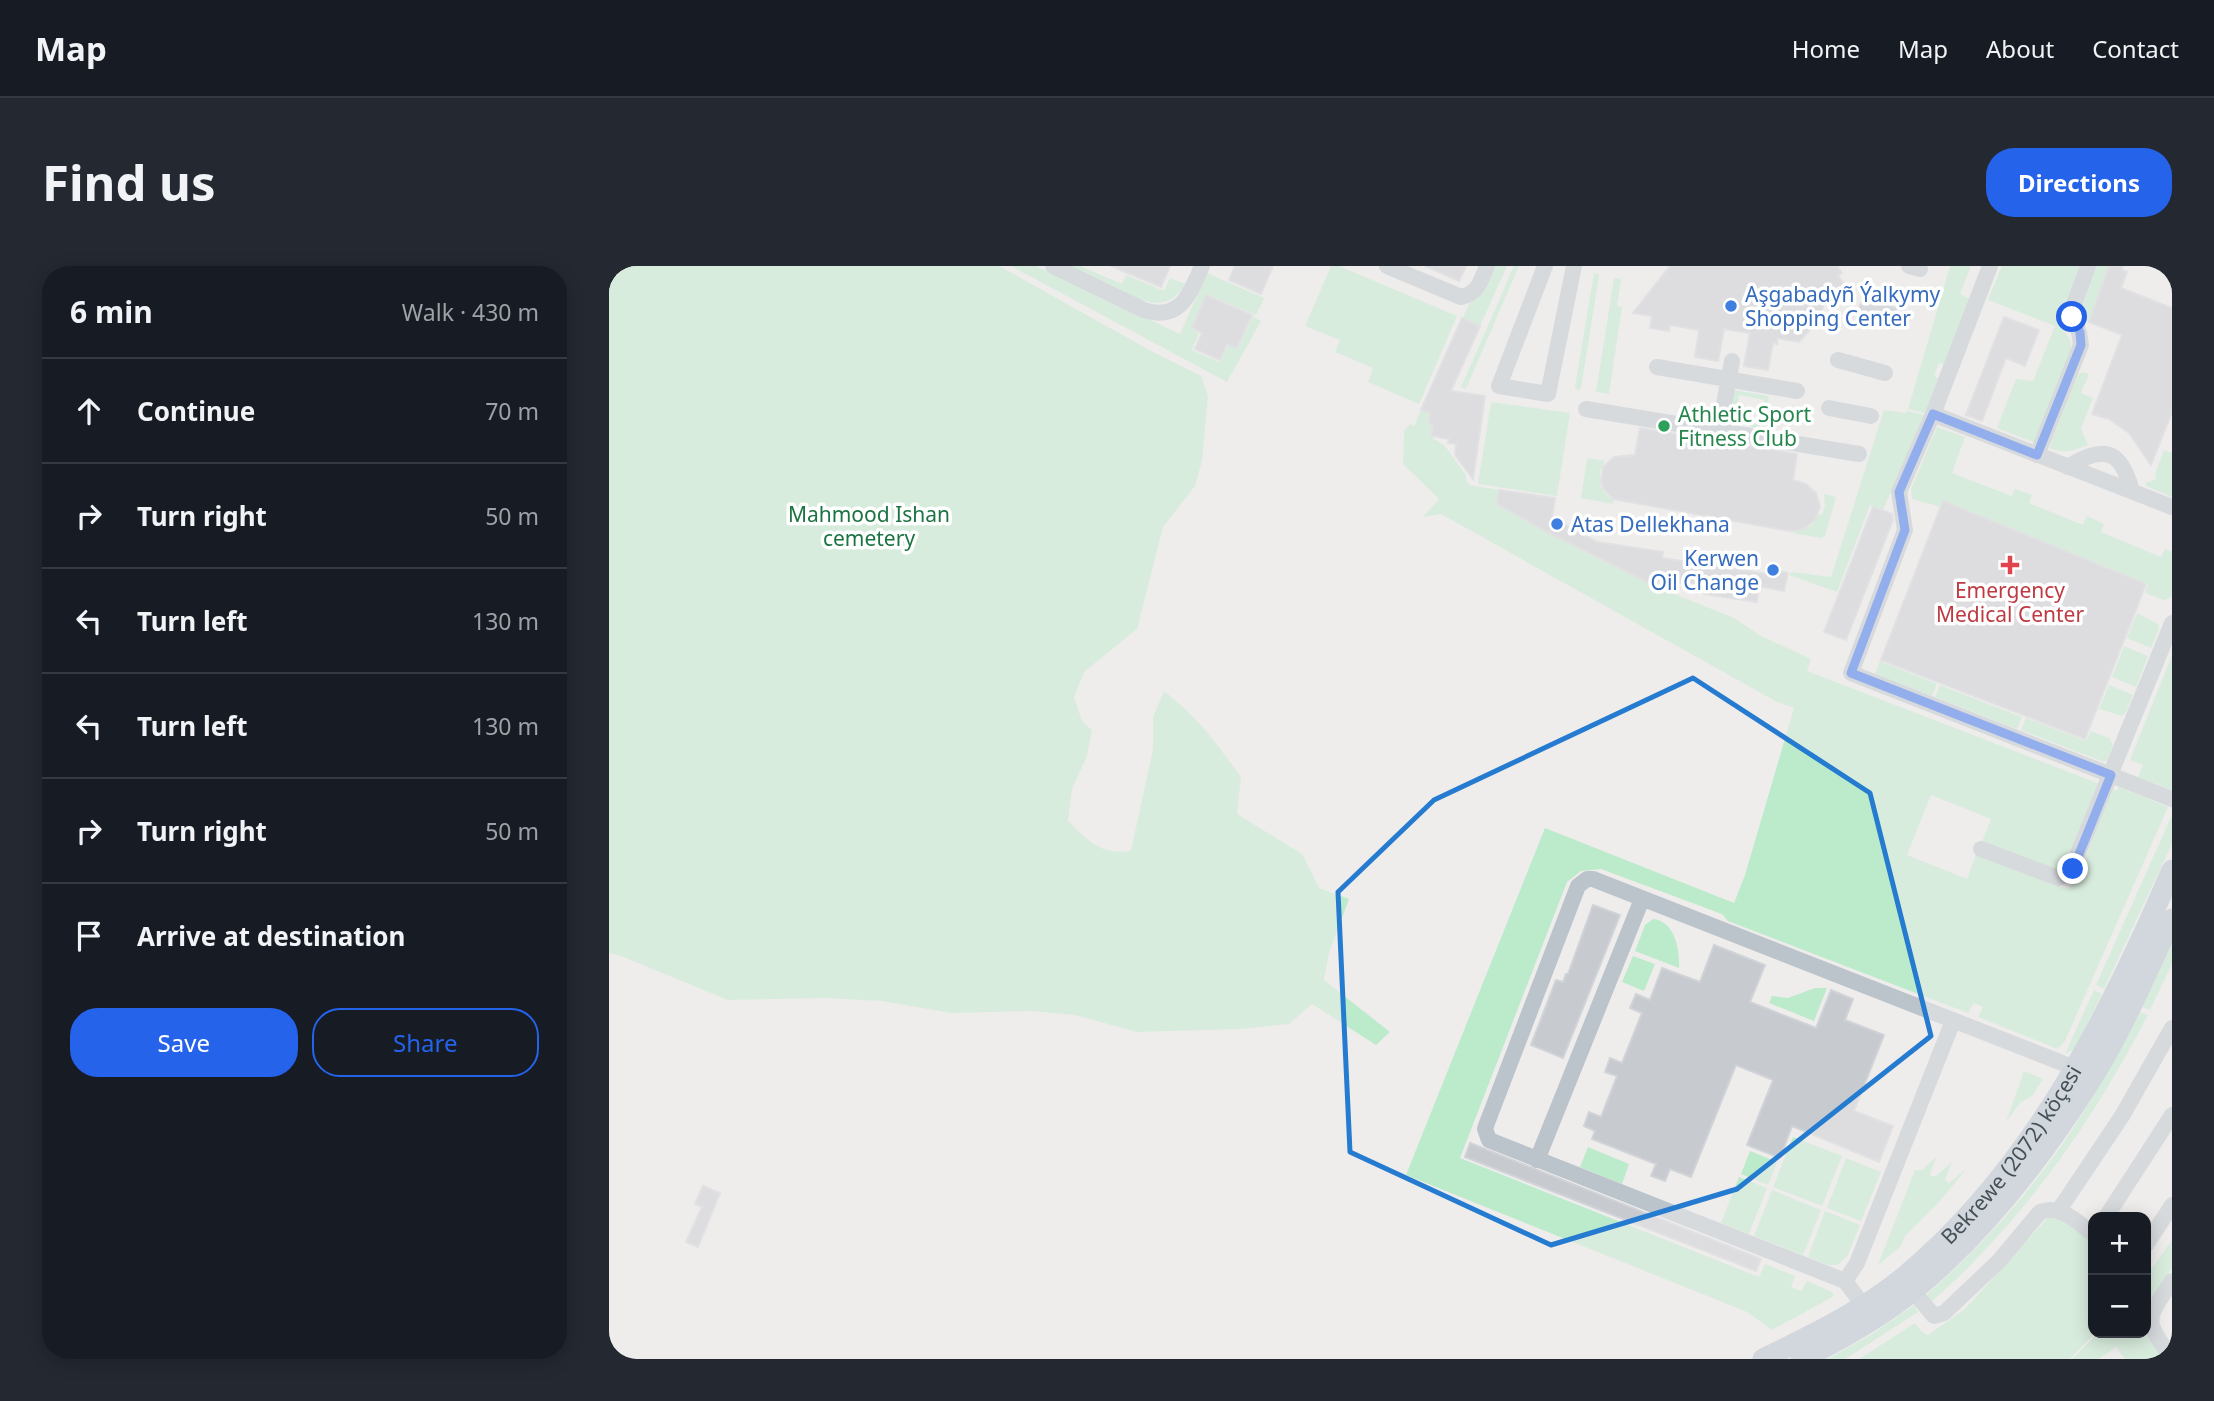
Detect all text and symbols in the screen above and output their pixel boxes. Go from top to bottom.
text: Map [35,26,107,71]
text: Home [1792,32,1860,65]
text: Map [1898,32,1948,65]
text: About [1986,32,2054,65]
text: Contact [2092,32,2179,65]
button: Directions [1986,148,2172,217]
text: Find us [42,149,216,215]
place label: Aşgabadyñ Ýalkymy Shopping Center [1745,280,1941,332]
text: 6 min [70,291,153,332]
text: Walk · 430 m [402,296,539,328]
marker: Aşgabadyñ Ýalkymy Shopping Center [1723,298,1739,314]
route start [2056,301,2087,332]
icon: ahead [70,392,108,430]
text: Continue [137,393,255,429]
text: 70 m [485,395,539,427]
place label: Athletic Sport Fitness Club [1678,400,1812,452]
marker: Athletic Sport Fitness Club [1656,418,1672,434]
icon: right [70,497,108,535]
text: Turn right [137,498,267,534]
text: 50 m [485,500,539,532]
park label: Mahmood Ishan cemetery [788,500,950,552]
place label: Atas Dellekhana [1571,510,1730,538]
marker: Atas Dellekhana [1549,516,1565,532]
place label: Kerwen Oil Change [1651,544,1759,596]
marker: Emergency Medical Center [2000,555,2020,575]
marker: Kerwen Oil Change [1765,562,1781,578]
place label: Emergency Medical Center [1936,576,2084,628]
icon: left [70,602,108,640]
text: Turn left [137,603,248,639]
text: 130 m [472,605,539,637]
icon: left [70,707,108,745]
text: Turn left [137,708,248,744]
text: 130 m [472,710,539,742]
icon: right [70,812,108,850]
text: Turn right [137,813,267,849]
text: 50 m [485,815,539,847]
route end [2057,853,2088,884]
icon: arrive [70,917,108,955]
text: Arrive at destination [137,918,406,954]
button: Save [70,1008,298,1077]
button: Share [312,1008,539,1077]
street label: Bekrewe (2072) köçesi [1934,1060,2087,1250]
map controls [2088,1212,2151,1338]
button: + [2088,1212,2151,1275]
button: − [2088,1275,2151,1338]

